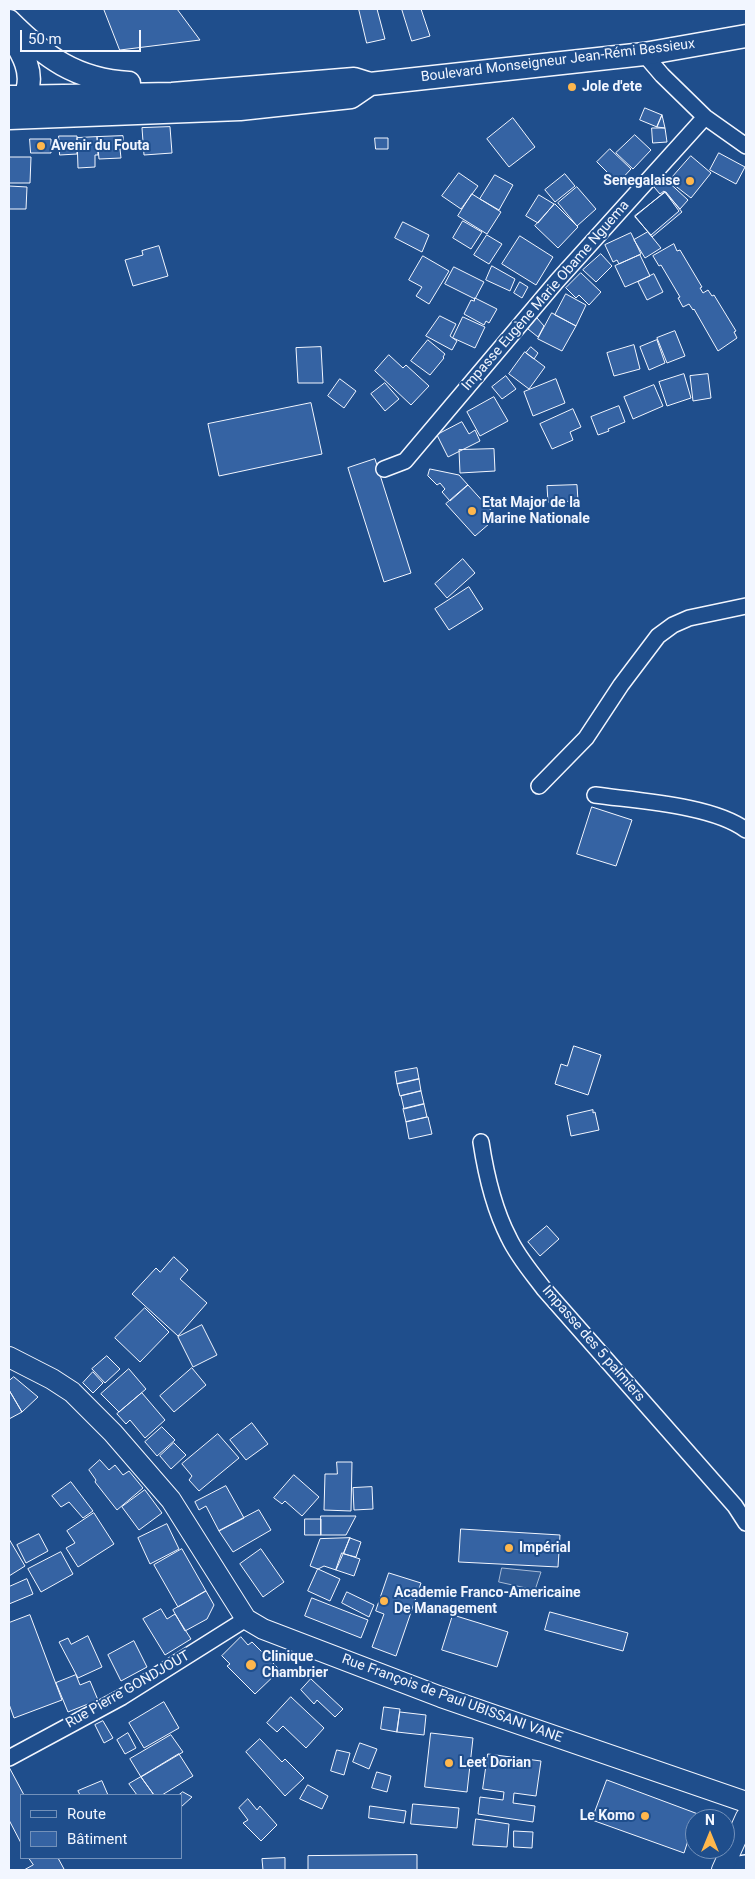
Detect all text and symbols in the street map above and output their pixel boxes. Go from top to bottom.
scale bar [22,20,144,52]
text: 50 m [28,30,62,48]
street label: Boulevard Monseigneur Jean-Rémi Bessieux [420,36,696,86]
place label: Jole d'ete [582,79,642,95]
marker: Jole d'ete [566,81,578,93]
place label: Avenir du Fouta [51,138,149,154]
marker: Avenir du Fouta [35,140,47,152]
place label: Senegalaise [603,173,680,189]
marker: Senegalaise [684,175,696,187]
street label: Impasse Eugène Marie Obame Nguema [459,197,633,395]
place label: Etat Major de la Marine Nationale [482,495,590,528]
marker: Etat Major de la Marine Nationale [466,505,478,517]
street label: Impasse des 5 palmiers [538,1283,648,1405]
place label: Impérial [519,1540,571,1556]
marker: Impérial [503,1542,515,1554]
place label: Academie Franco-Americaine De Management [394,1585,581,1618]
marker: Academie Franco-Americaine De Management [378,1595,390,1607]
street label: Rue Pierre GONDJOUT [63,1648,193,1732]
place label: Clinique Chambrier [262,1649,328,1681]
street label: Rue François de Paul UBISSANI VANE [339,1651,565,1747]
marker: Clinique Chambrier [244,1658,258,1672]
place label: Leet Dorian [459,1755,531,1771]
marker: Leet Dorian [443,1757,455,1769]
legend [20,1794,182,1859]
text: Route [67,1805,106,1823]
place label: Le Komo [580,1808,635,1824]
north arrow [685,1809,735,1859]
marker: Le Komo [639,1810,651,1822]
text: N [705,1812,715,1828]
text: Bâtiment [67,1830,127,1848]

